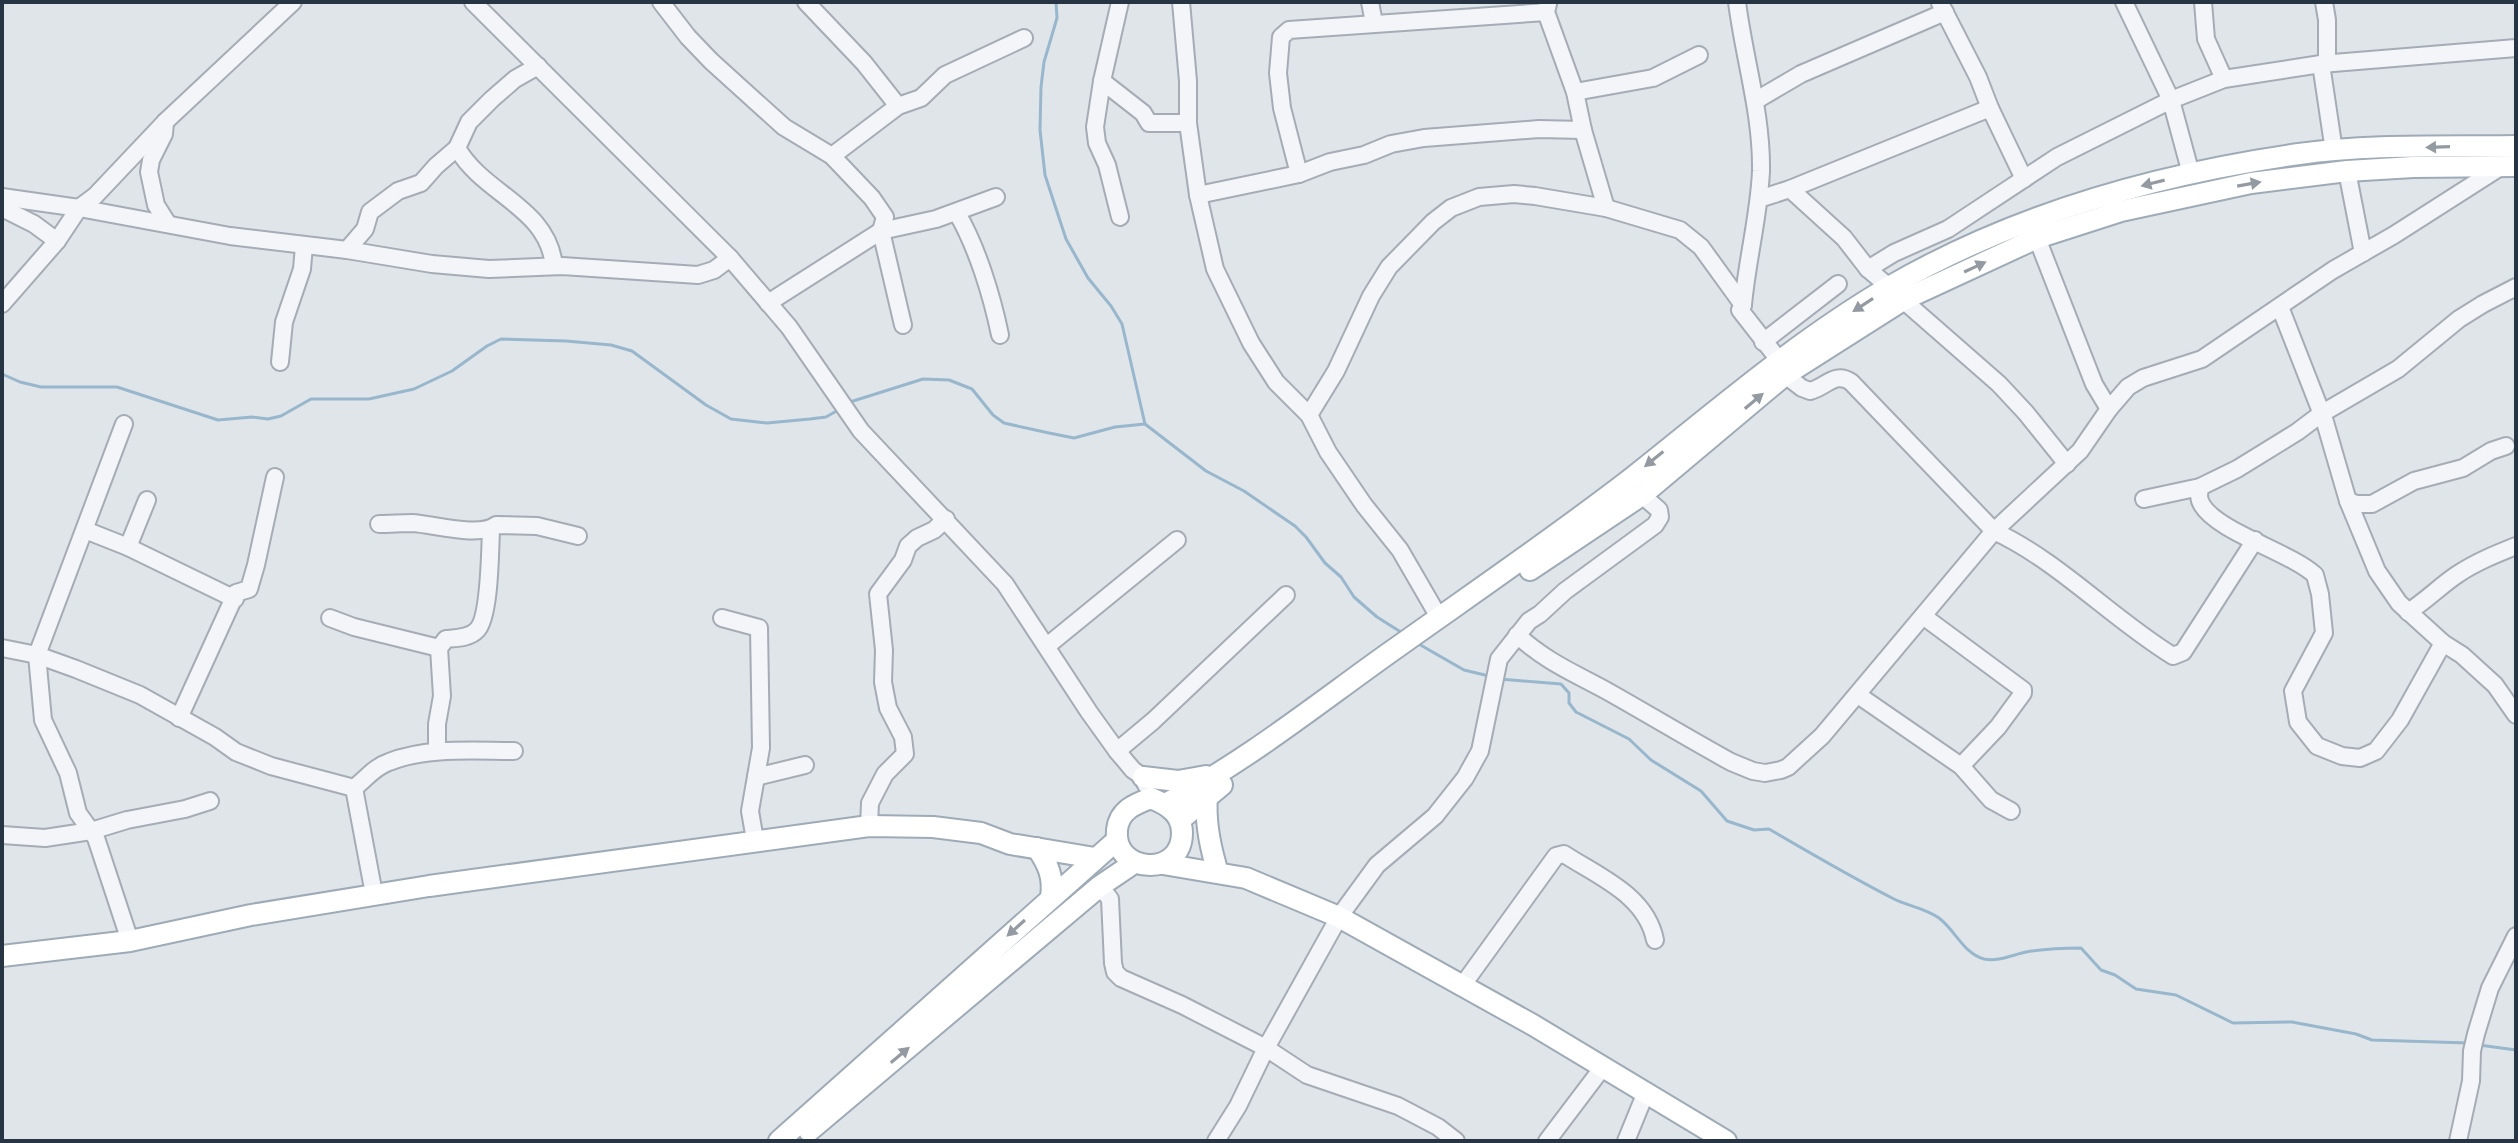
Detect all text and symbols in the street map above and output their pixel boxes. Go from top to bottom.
one-way arrow [2425,141,2450,154]
one-way arrow [2237,177,2262,189]
one-way arrow [2141,178,2166,190]
one-way arrow [1963,260,1987,274]
one-way arrow [1852,297,1874,311]
one-way arrow [1743,393,1763,410]
one-way arrow [1644,451,1664,467]
one-way arrow [1007,919,1027,936]
one-way arrow [889,1047,909,1064]

